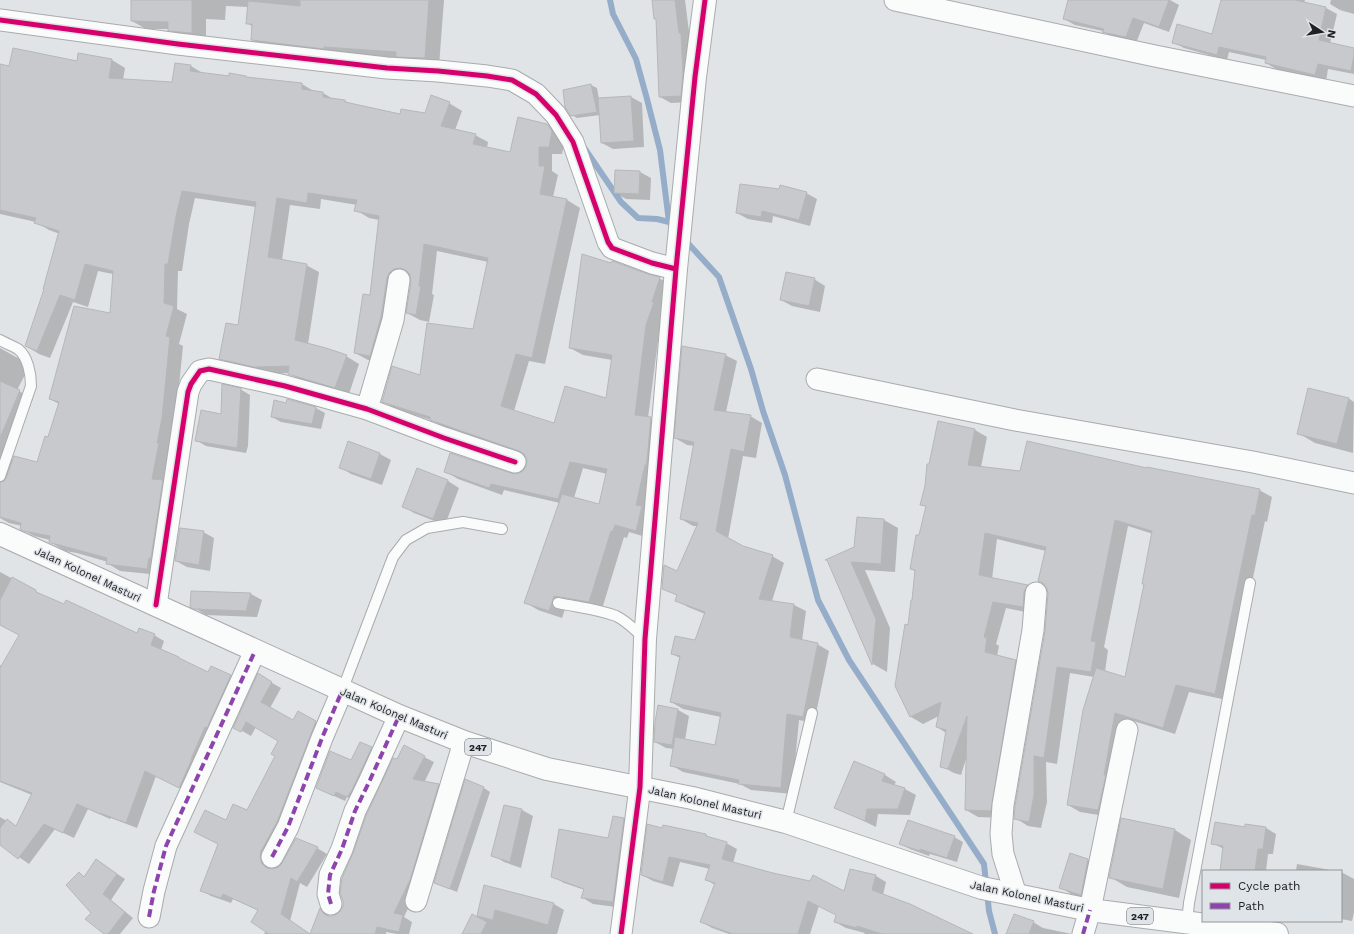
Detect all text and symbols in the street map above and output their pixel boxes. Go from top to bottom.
north arrow [1302,12,1342,52]
text: N [1324,29,1338,39]
street label: Jalan Kolonel Masturi [33,544,143,605]
street label: Jalan Kolonel Masturi [338,685,450,742]
road number: 247 [465,739,491,755]
street label: Jalan Kolonel Masturi [647,783,763,822]
legend [1202,870,1342,922]
street label: Jalan Kolonel Masturi [969,878,1085,915]
text: Cycle path [1238,879,1300,893]
text: Path [1238,899,1264,913]
road number: 247 [1127,908,1153,924]

